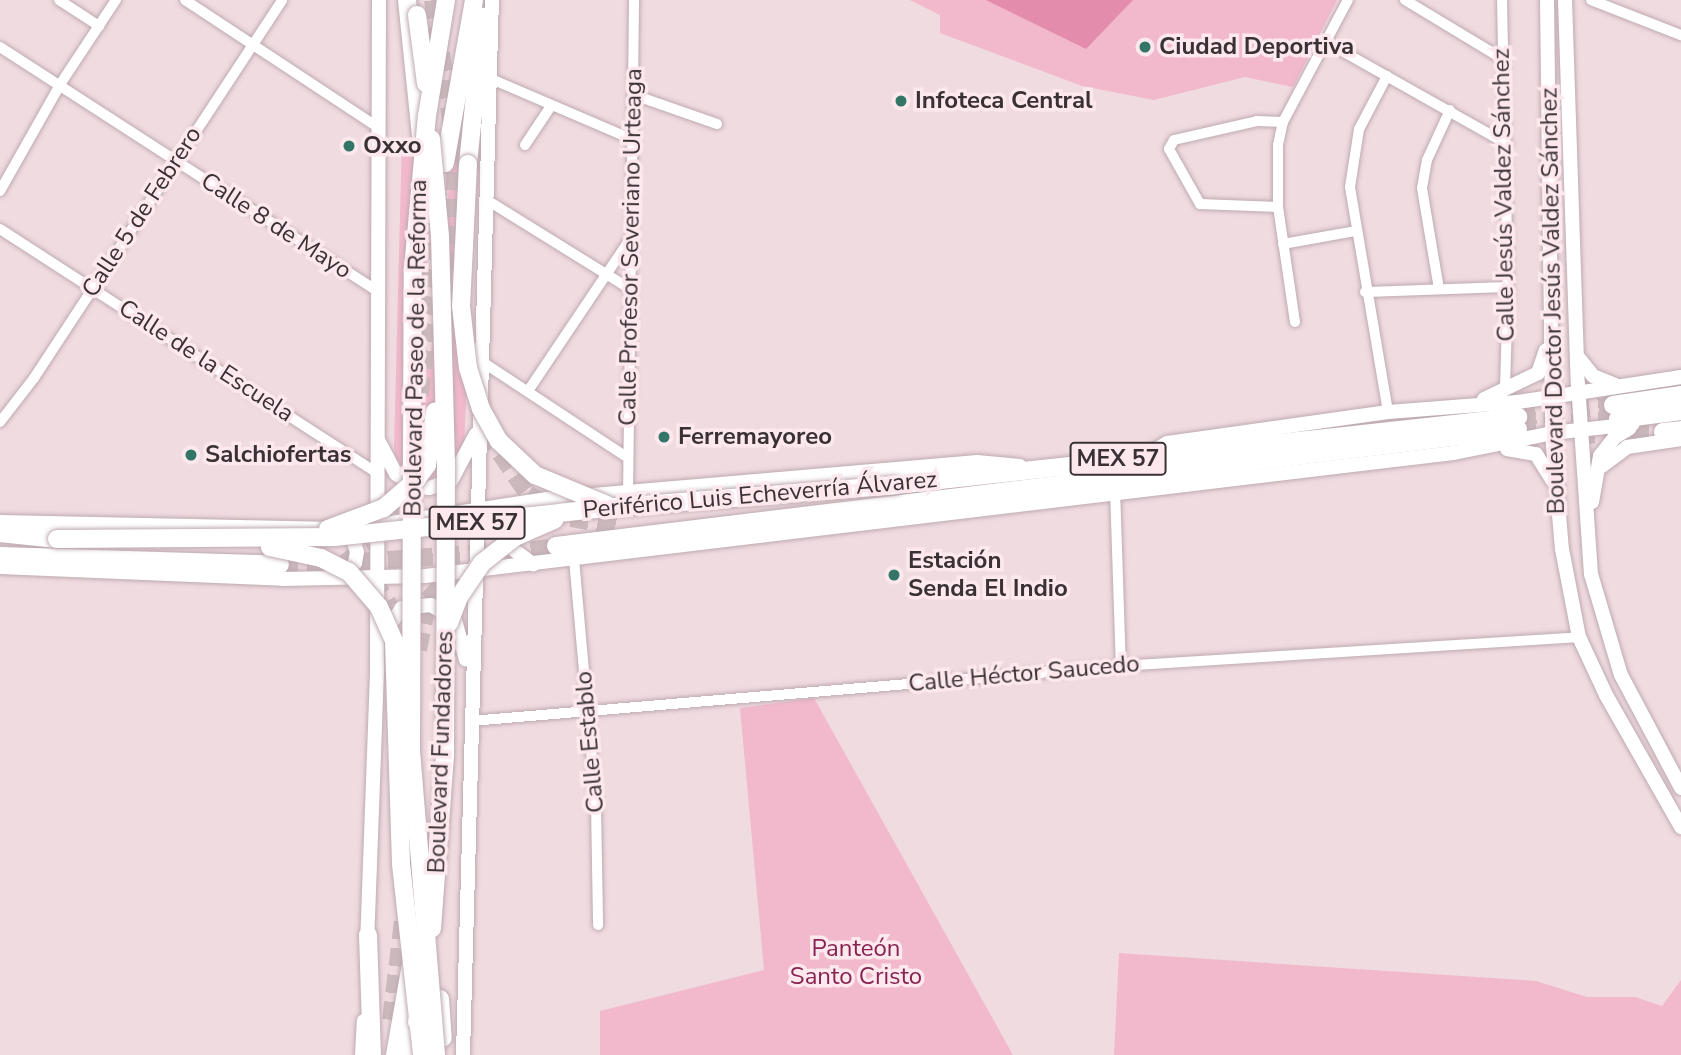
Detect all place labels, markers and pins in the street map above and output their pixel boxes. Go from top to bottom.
place label: Ciudad Deportiva [1159,33,1354,61]
marker: Ciudad Deportiva [1137,39,1153,55]
place label: Infoteca Central [915,87,1093,115]
marker: Infoteca Central [893,93,909,109]
place label: Oxxo [363,132,422,160]
marker: Oxxo [341,138,357,154]
place label: Ferremayoreo [678,423,832,451]
marker: Ferremayoreo [656,429,672,445]
place label: Salchiofertas [205,441,352,469]
marker: Salchiofertas [183,447,199,463]
place label: Estación Senda El Indio [908,547,1068,603]
marker: Estación Senda El Indio [886,567,902,583]

